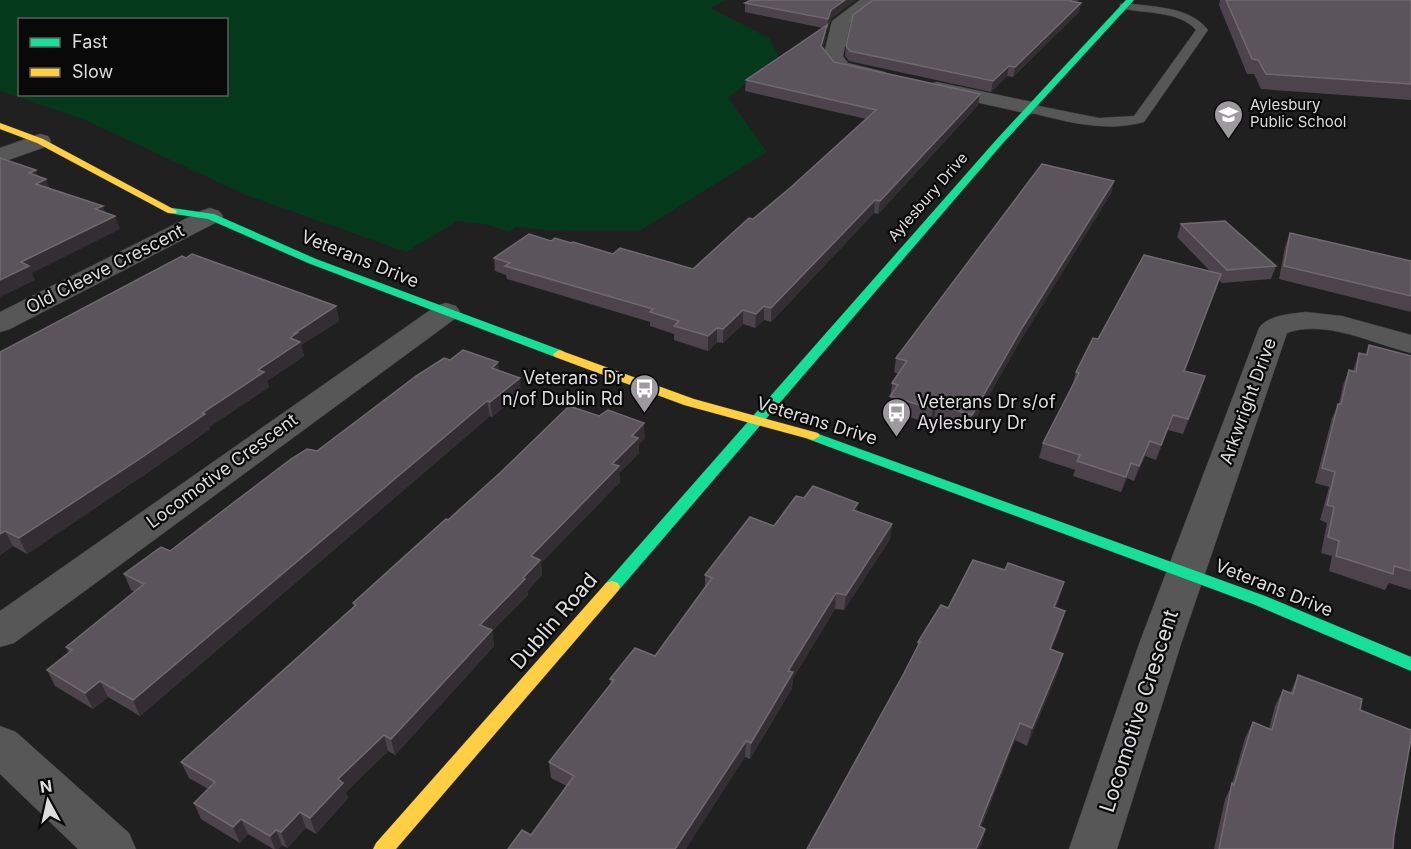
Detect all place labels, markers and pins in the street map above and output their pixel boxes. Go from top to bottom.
place label: Aylesbury Public School [1250,95,1346,131]
school or university icon: Aylesbury Public School [1213,98,1245,140]
place label: Veterans Dr n/of Dublin Rd [502,367,623,409]
bus stop icon: Veterans Dr n/of Dublin Rd [628,372,660,414]
place label: Veterans Dr s/of Aylesbury Dr [917,391,1056,433]
bus stop icon: Veterans Dr s/of Aylesbury Dr [880,396,912,438]

